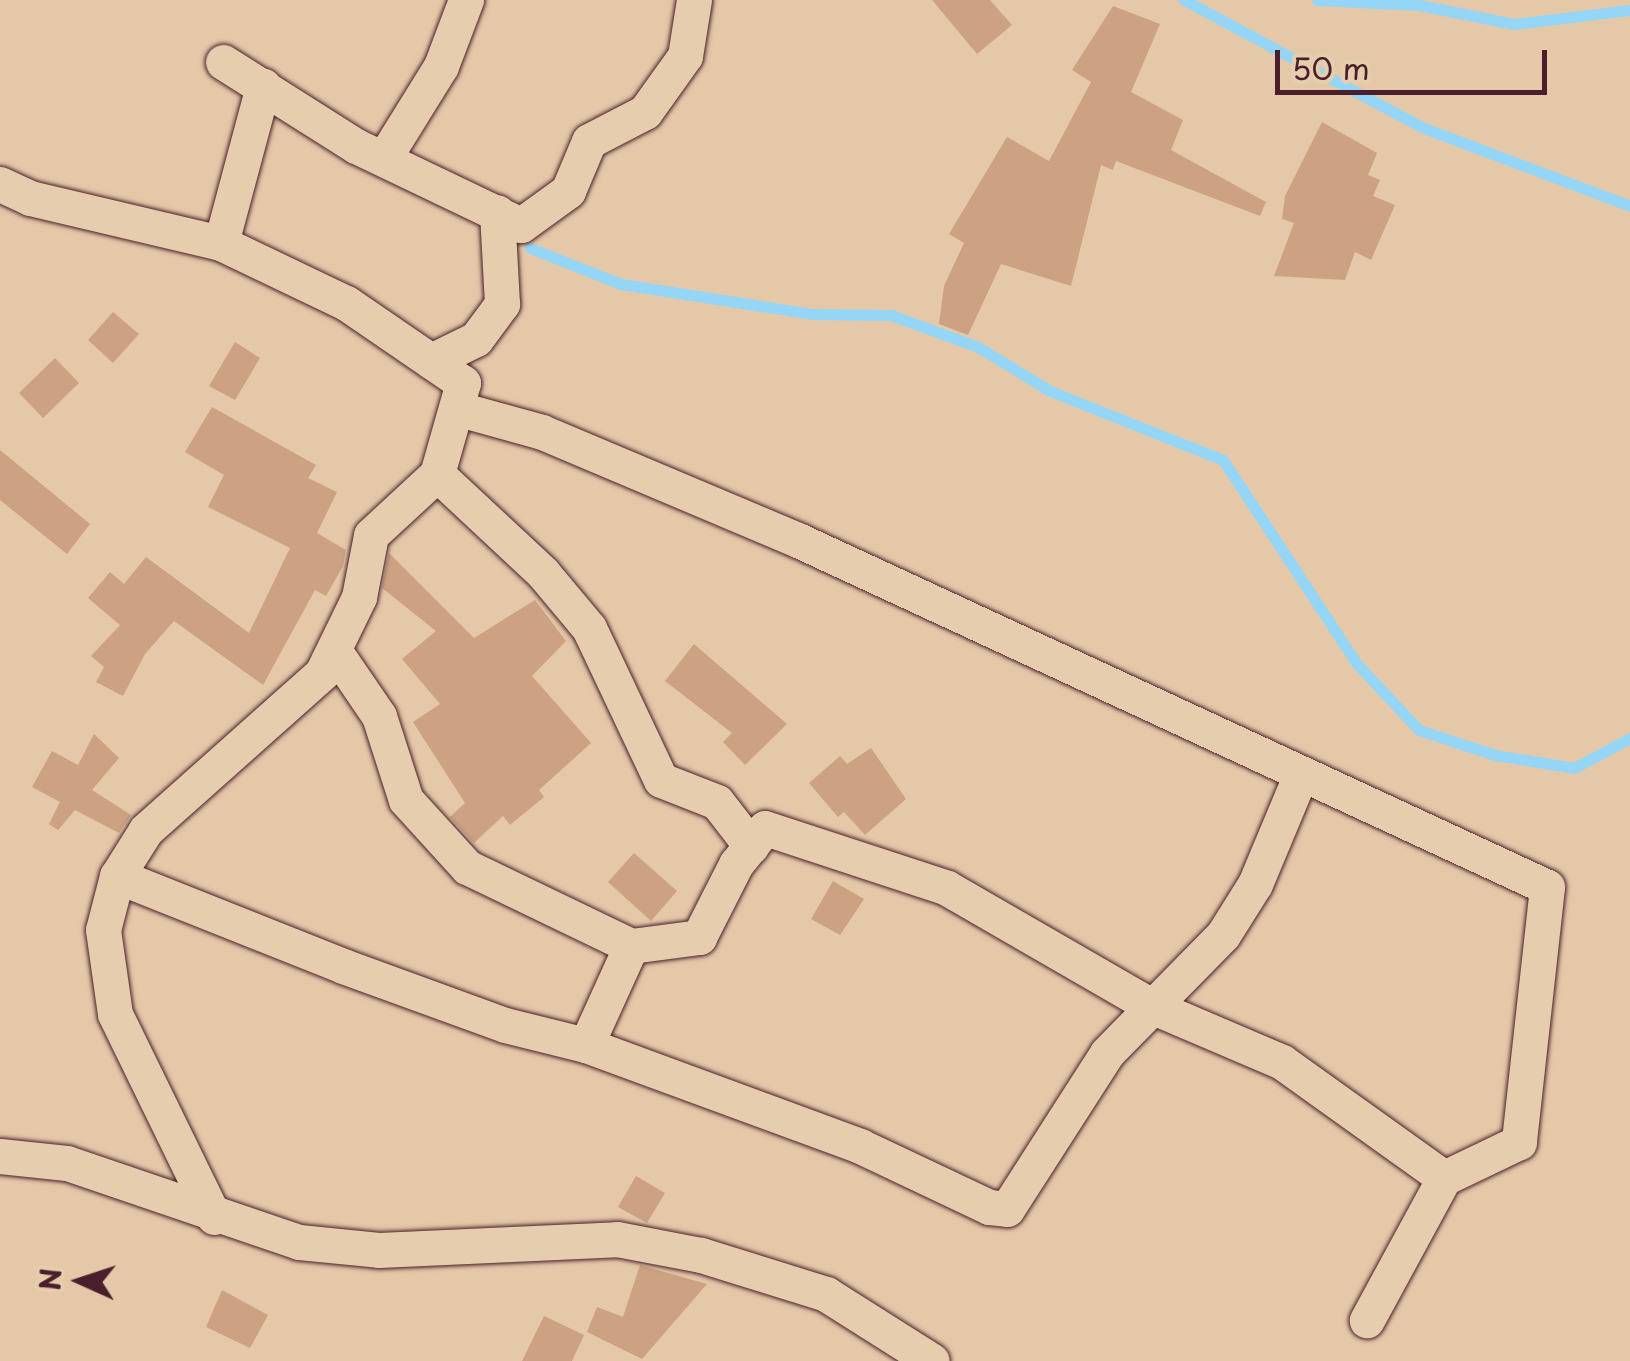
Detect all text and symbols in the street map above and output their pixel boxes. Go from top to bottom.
scale bar [1280,30,1552,92]
text: 50 m [1292,45,1370,90]
north arrow [30,1231,130,1331]
text: N [27,1267,72,1292]

